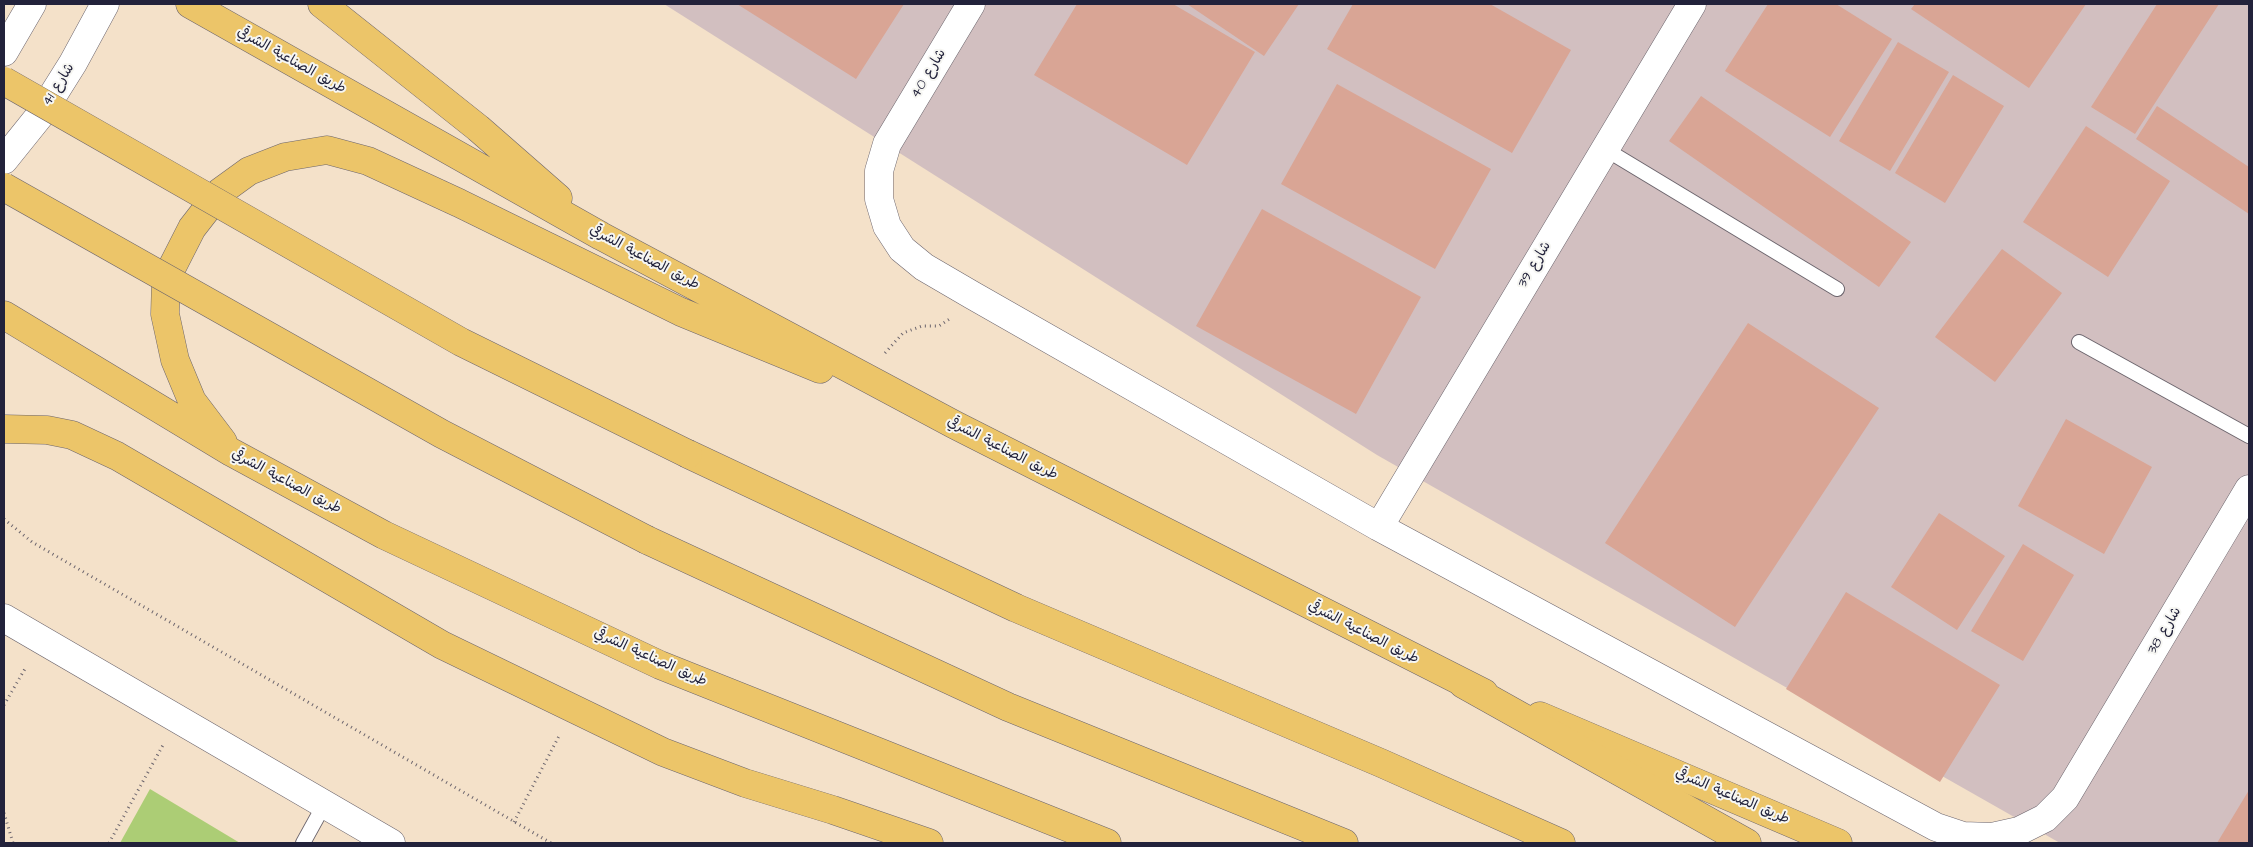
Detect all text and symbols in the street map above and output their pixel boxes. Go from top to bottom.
street label: طريق الصناعية الشرقي [233,24,349,98]
street label: شارع 40 [908,46,950,102]
street label: شارع 41 [39,61,79,109]
street label: طريق الصناعية الشرقي [586,222,702,294]
street label: شارع 39 [1515,239,1555,291]
street label: طريق الصناعية الشرقي [944,414,1060,484]
street label: طريق الصناعية الشرقي [228,446,344,518]
street label: طريق الصناعية الشرقي [1305,598,1421,668]
street label: شارع 38 [2144,604,2186,658]
street label: طريق الصناعية الشرقي [591,625,709,691]
street label: طريق الصناعية الشرقي [1672,765,1792,829]

